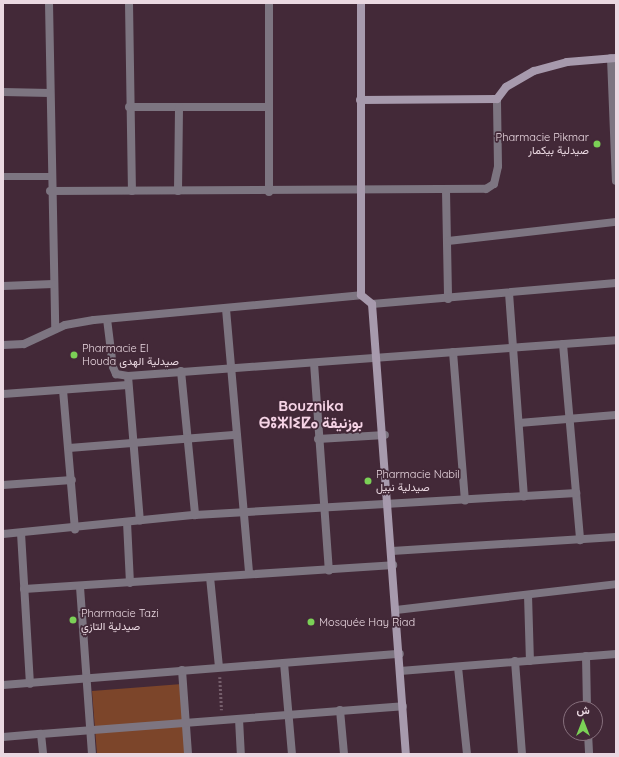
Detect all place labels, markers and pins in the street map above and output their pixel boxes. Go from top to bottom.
place label: Pharmacie Pikmar صيدلية بيكمار [496,131,589,157]
marker: Pharmacie Pikmar صيدلية بيكمار [592,139,602,149]
place label: Pharmacie El Houda صيدلية الهدى [82,342,179,368]
marker: Pharmacie El Houda صيدلية الهدى [69,350,79,360]
place label: Pharmacie Nabil صيدلية نبيل [376,468,460,494]
marker: Pharmacie Nabil صيدلية نبيل [363,476,373,486]
place label: Pharmacie Tazi صيدلية التازي [81,607,159,633]
marker: Pharmacie Tazi صيدلية التازي [68,615,78,625]
place label: Mosquée Hay Riad [319,615,415,629]
marker: Mosquée Hay Riad [306,617,316,627]

